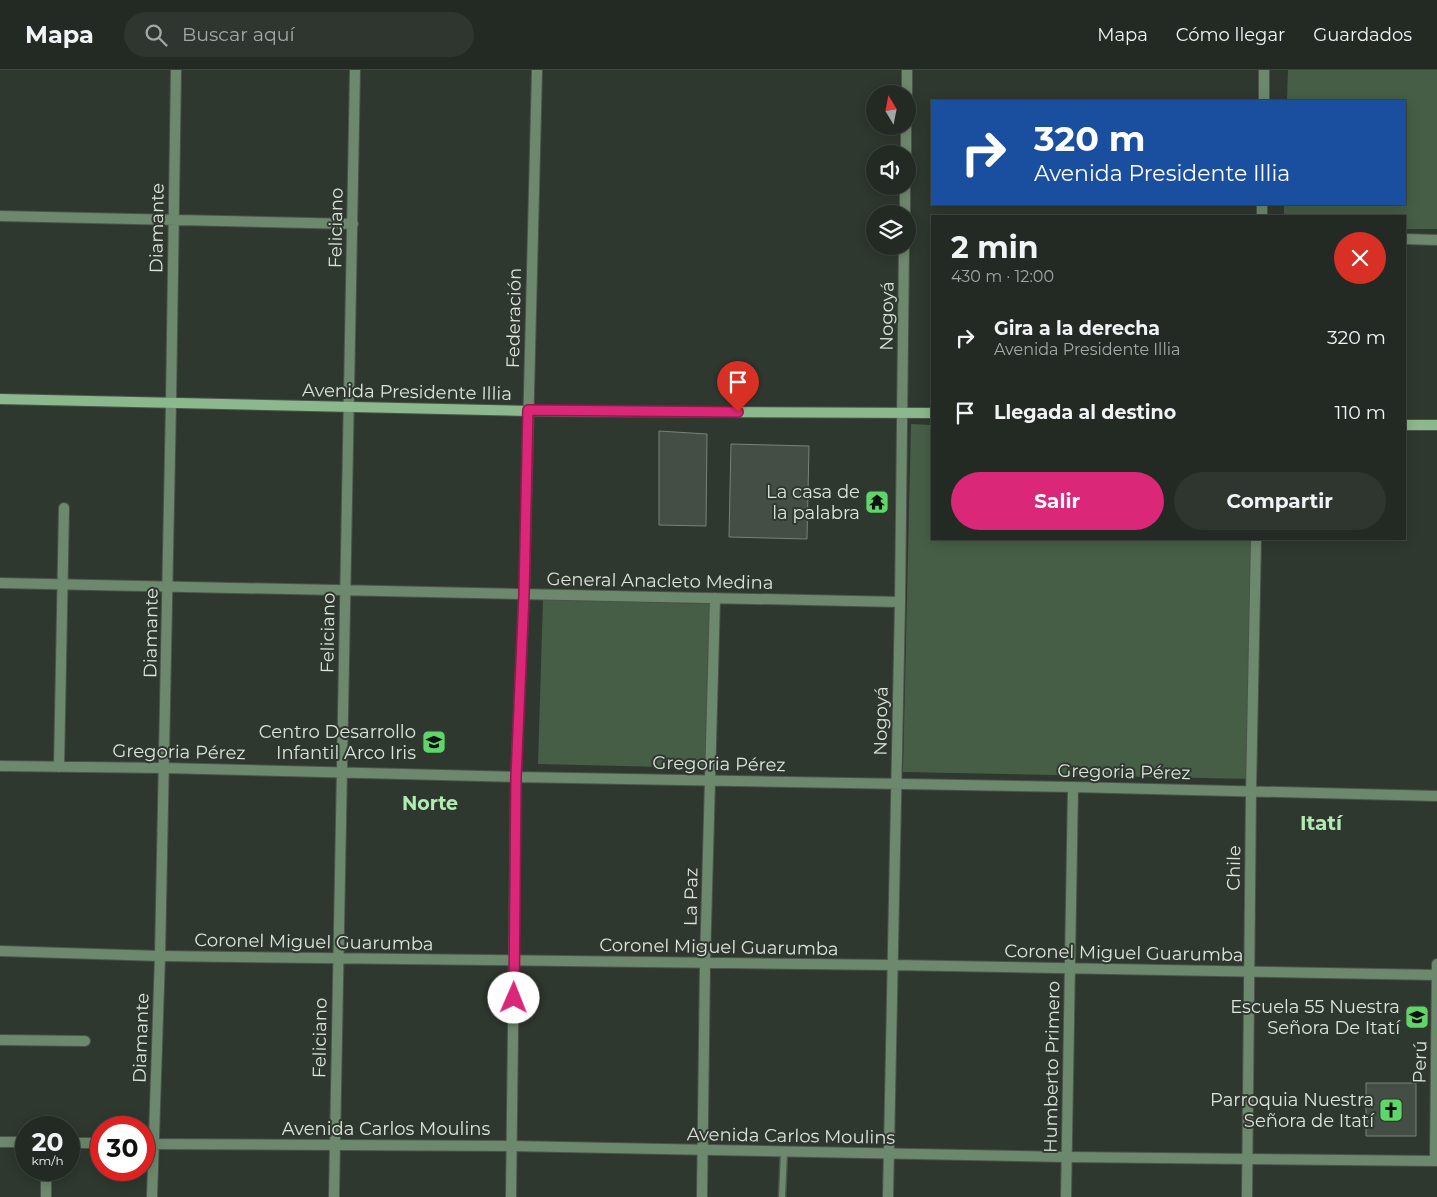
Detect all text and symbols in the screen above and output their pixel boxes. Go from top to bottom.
search box [124,12,474,57]
text: Mapa [25,20,94,49]
icon: search [142,21,170,49]
text: Buscar aquí [182,23,295,46]
text: Mapa [1097,24,1148,46]
text: Cómo llegar [1176,24,1285,46]
text: Guardados [1313,24,1412,46]
north arrow [866,85,916,135]
map controls [866,85,916,255]
text: 320 m [1034,117,1146,160]
icon: right [951,120,1016,185]
button: sound [866,145,916,195]
text: Avenida Presidente Illia [1034,160,1290,187]
street label: Diamante [145,183,169,273]
street label: Feliciano [324,188,348,268]
button: layers [866,205,916,255]
text: 2 min [951,229,1038,266]
button: close [1334,232,1386,284]
text: 430 m · 12:00 [951,267,1054,286]
street label: Federación [502,268,526,368]
street label: Nogoyá [875,281,899,351]
text: Gira a la derecha [994,317,1160,340]
icon: right [951,324,979,352]
text: 320 m [1327,326,1386,349]
text: Avenida Presidente Illia [994,340,1180,359]
pin [717,361,759,412]
icon: arrive [724,368,752,396]
street label: Avenida Presidente Illia [302,379,512,405]
icon: arrive [951,399,979,427]
text: Llegada al destino [994,401,1176,424]
text: 110 m [1335,401,1386,424]
button: Salir [951,472,1164,530]
button: Compartir [1174,472,1386,530]
place label: La casa de la palabra [766,481,860,524]
temple icon: La casa de la palabra [864,489,890,515]
street label: General Anacleto Medina [546,568,774,594]
street label: Diamante [139,588,163,678]
street label: Feliciano [316,593,340,673]
street label: Nogoyá [869,686,893,756]
place label: Centro Desarrollo Infantil Arco Iris [259,721,416,764]
school or university icon: Centro Desarrollo Infantil Arco Iris [421,729,447,755]
street label: Gregoria Pérez [112,740,246,764]
street label: Gregoria Pérez [652,752,786,776]
street label: Gregoria Pérez [1057,760,1191,784]
district label: Norte [402,792,458,815]
district label: Itatí [1300,811,1344,835]
street label: Chile [1223,845,1245,891]
street label: La Paz [679,868,703,926]
street label: Coronel Miguel Guarumba [194,929,434,955]
street label: Coronel Miguel Guarumba [599,934,839,960]
street label: Coronel Miguel Guarumba [1004,940,1244,966]
position arrow [487,971,539,1023]
street label: Humberto Primero [1040,981,1064,1153]
street label: Diamante [128,992,154,1083]
place label: Escuela 55 Nuestra Señora De Itatí [1230,996,1401,1039]
street label: Feliciano [308,998,332,1078]
school or university icon: Escuela 55 Nuestra Señora De Itatí [1404,1004,1430,1030]
street label: Perú [1409,1040,1431,1084]
place label: Parroquia Nuestra Señora de Itatí [1210,1089,1375,1132]
church icon: Parroquia Nuestra Señora de Itatí [1378,1097,1404,1123]
speed limit sign: 30 [90,1116,155,1181]
street label: Avenida Carlos Moulins [282,1118,490,1140]
street label: Avenida Carlos Moulins [687,1123,896,1149]
text: 20 [32,1127,63,1157]
text: km/h [31,1153,64,1168]

